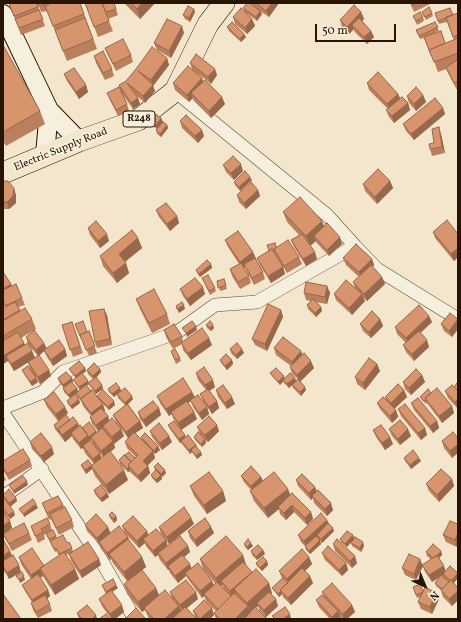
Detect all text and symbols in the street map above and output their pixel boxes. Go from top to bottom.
scale bar [317,16,398,42]
text: 50 m [322,23,348,39]
road number: R248 [123,111,155,127]
street label: Electric Supply Road [12,125,110,175]
north arrow [405,566,445,606]
text: N [426,587,442,603]

